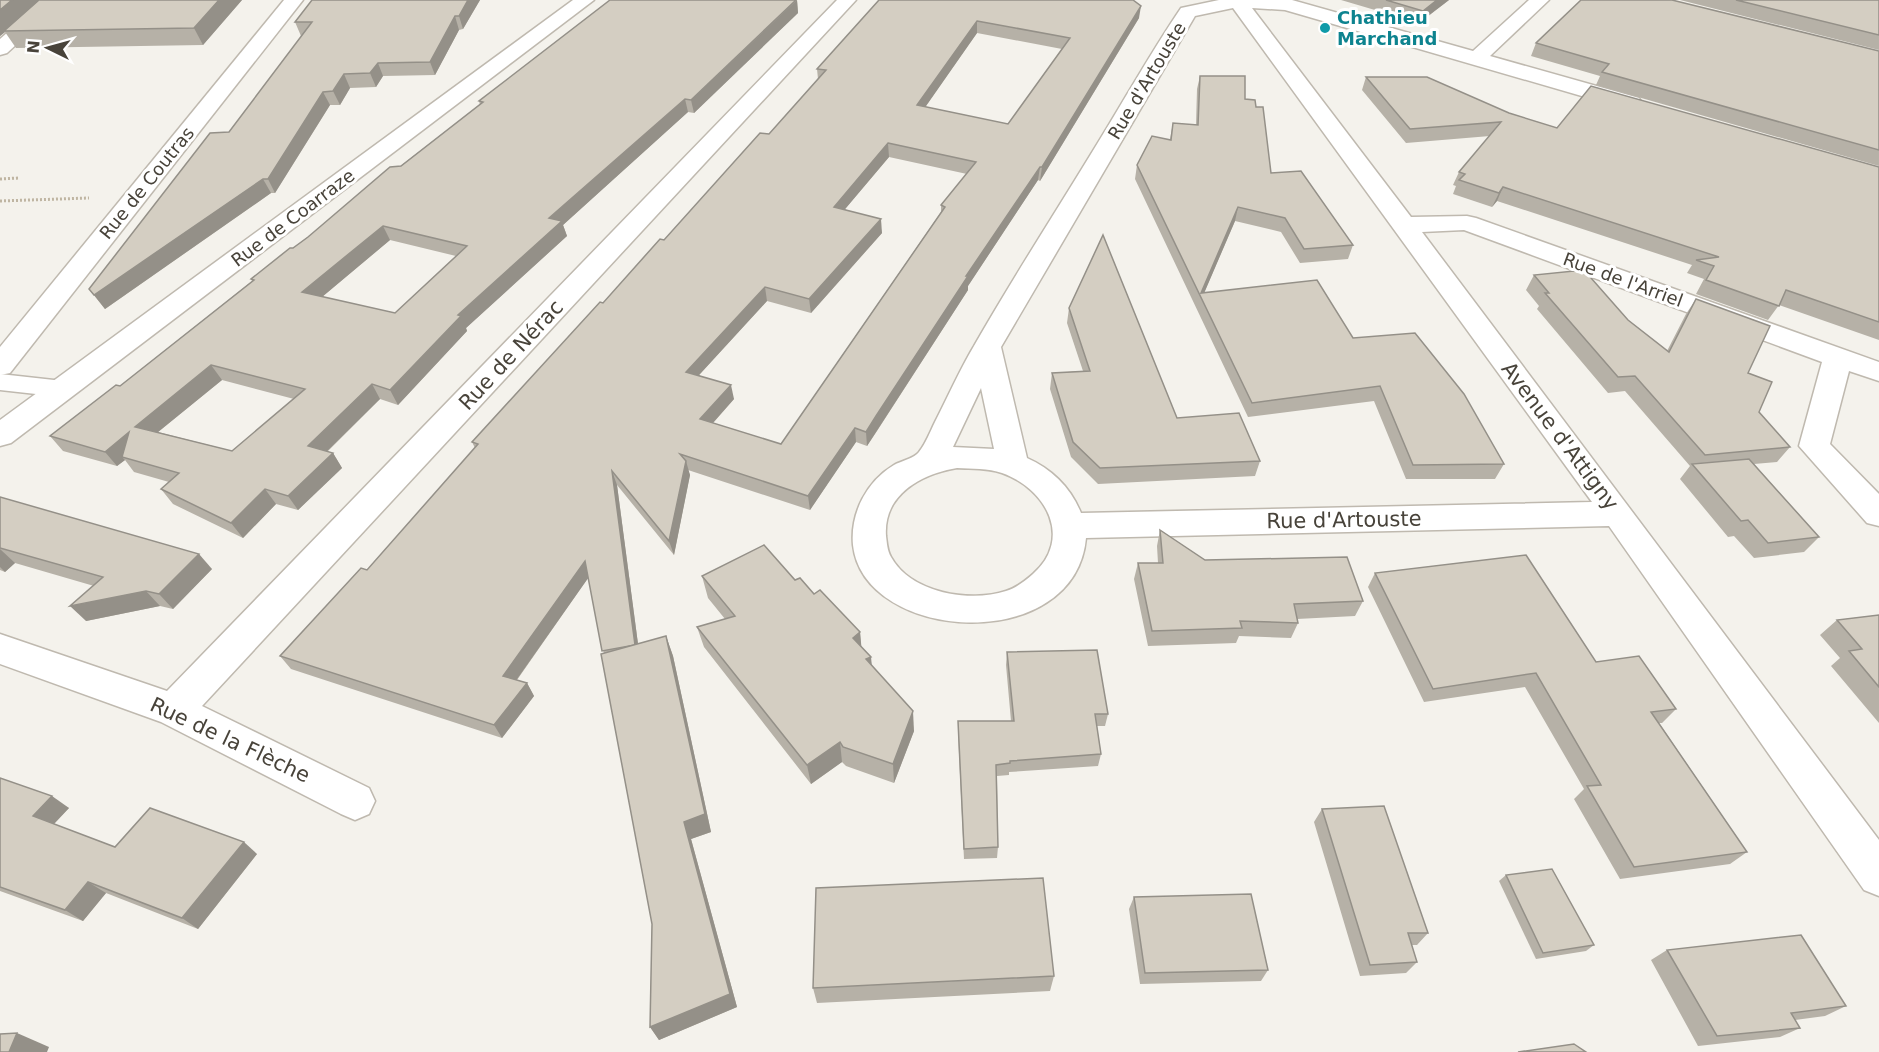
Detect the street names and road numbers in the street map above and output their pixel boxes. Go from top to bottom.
street label: Rue d'Artouste [1103,18,1190,143]
street label: Rue de Coutras [95,122,198,243]
street label: Rue de Coarraze [227,164,358,271]
street label: Rue de l'Arriel [1560,248,1686,311]
street label: Rue de Nérac [454,295,568,415]
street label: Avenue d'Attigny [1497,357,1623,515]
street label: Rue d'Artouste [1266,507,1422,533]
street label: Rue de la Flèche [146,692,314,788]

